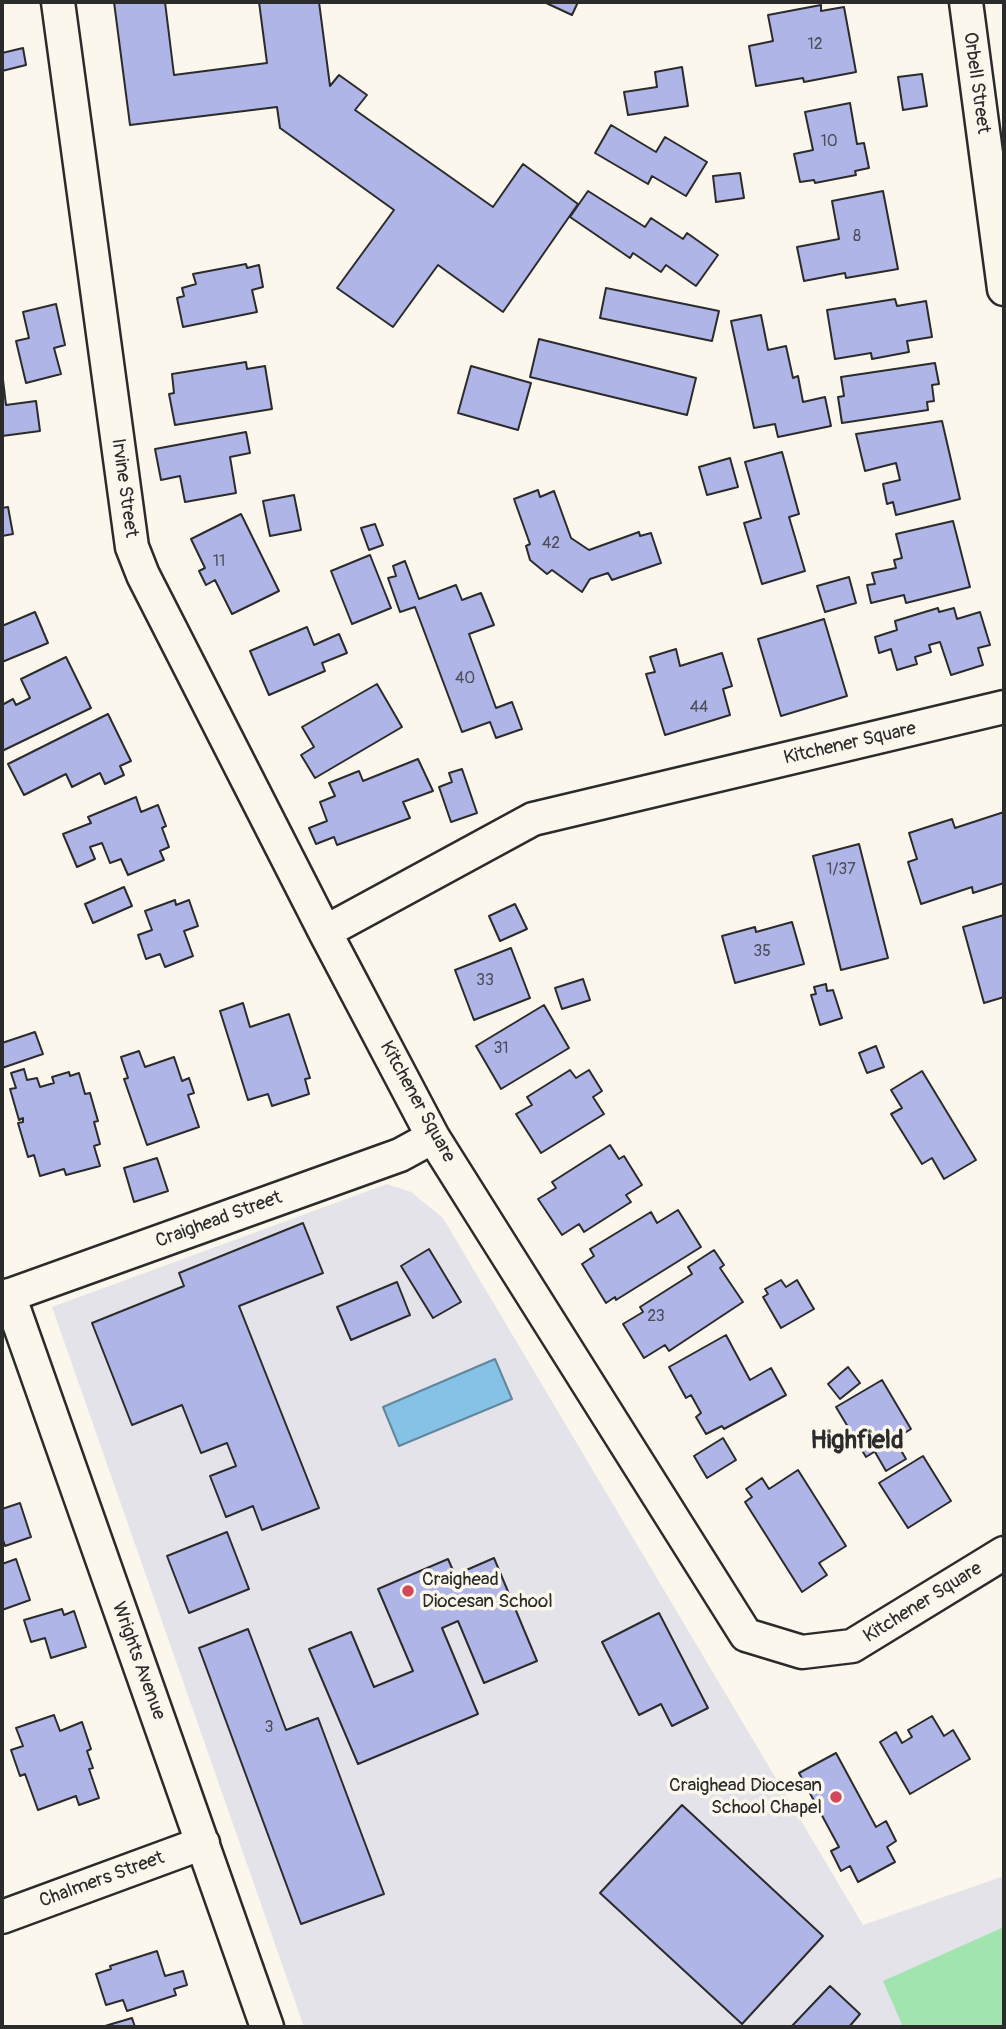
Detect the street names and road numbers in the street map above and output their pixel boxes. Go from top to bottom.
street label: Orbell Street [958,31,994,135]
street label: Irvine Street [106,437,142,539]
street label: Kitchener Square [782,718,918,770]
street label: Kitchener Square [374,1037,460,1167]
street label: Craighead Street [153,1187,285,1253]
street label: Kitchener Square [860,1558,986,1648]
street label: Wrights Avenue [106,1599,170,1723]
street label: Chalmers Street [36,1847,168,1913]

